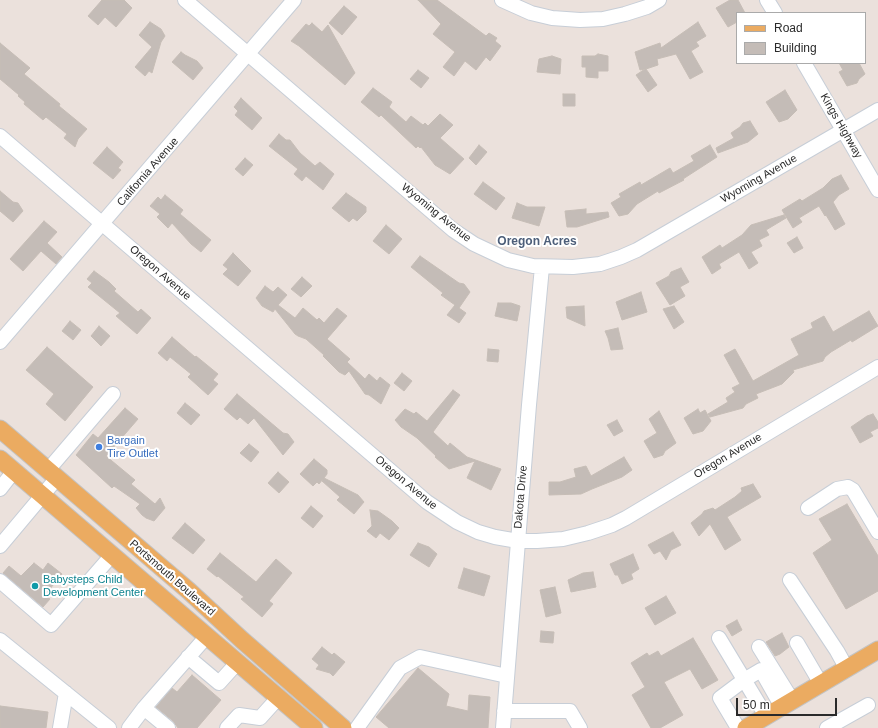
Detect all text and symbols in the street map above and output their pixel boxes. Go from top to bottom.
legend [736,12,866,64]
text: Road [774,21,803,35]
text: Building [774,41,817,55]
street label: Kings Highway [817,91,865,161]
street label: California Avenue [115,135,181,209]
street label: Wyoming Avenue [718,152,800,206]
street label: Wyoming Avenue [398,181,474,245]
district label: Oregon Acres [497,235,577,249]
street label: Oregon Avenue [127,243,193,303]
street label: Oregon Avenue [692,431,764,481]
place label: Bargain Tire Outlet [107,434,158,460]
marker: Bargain Tire Outlet [94,442,104,452]
street label: Oregon Avenue [372,453,440,513]
street label: Dakota Drive [512,465,530,529]
street label: Portsmouth Boulevard [127,537,217,619]
place label: Babysteps Child Development Center [43,573,144,599]
marker: Babysteps Child Development Center [30,581,40,591]
scale bar [738,690,839,716]
text: 50 m [743,698,770,712]

